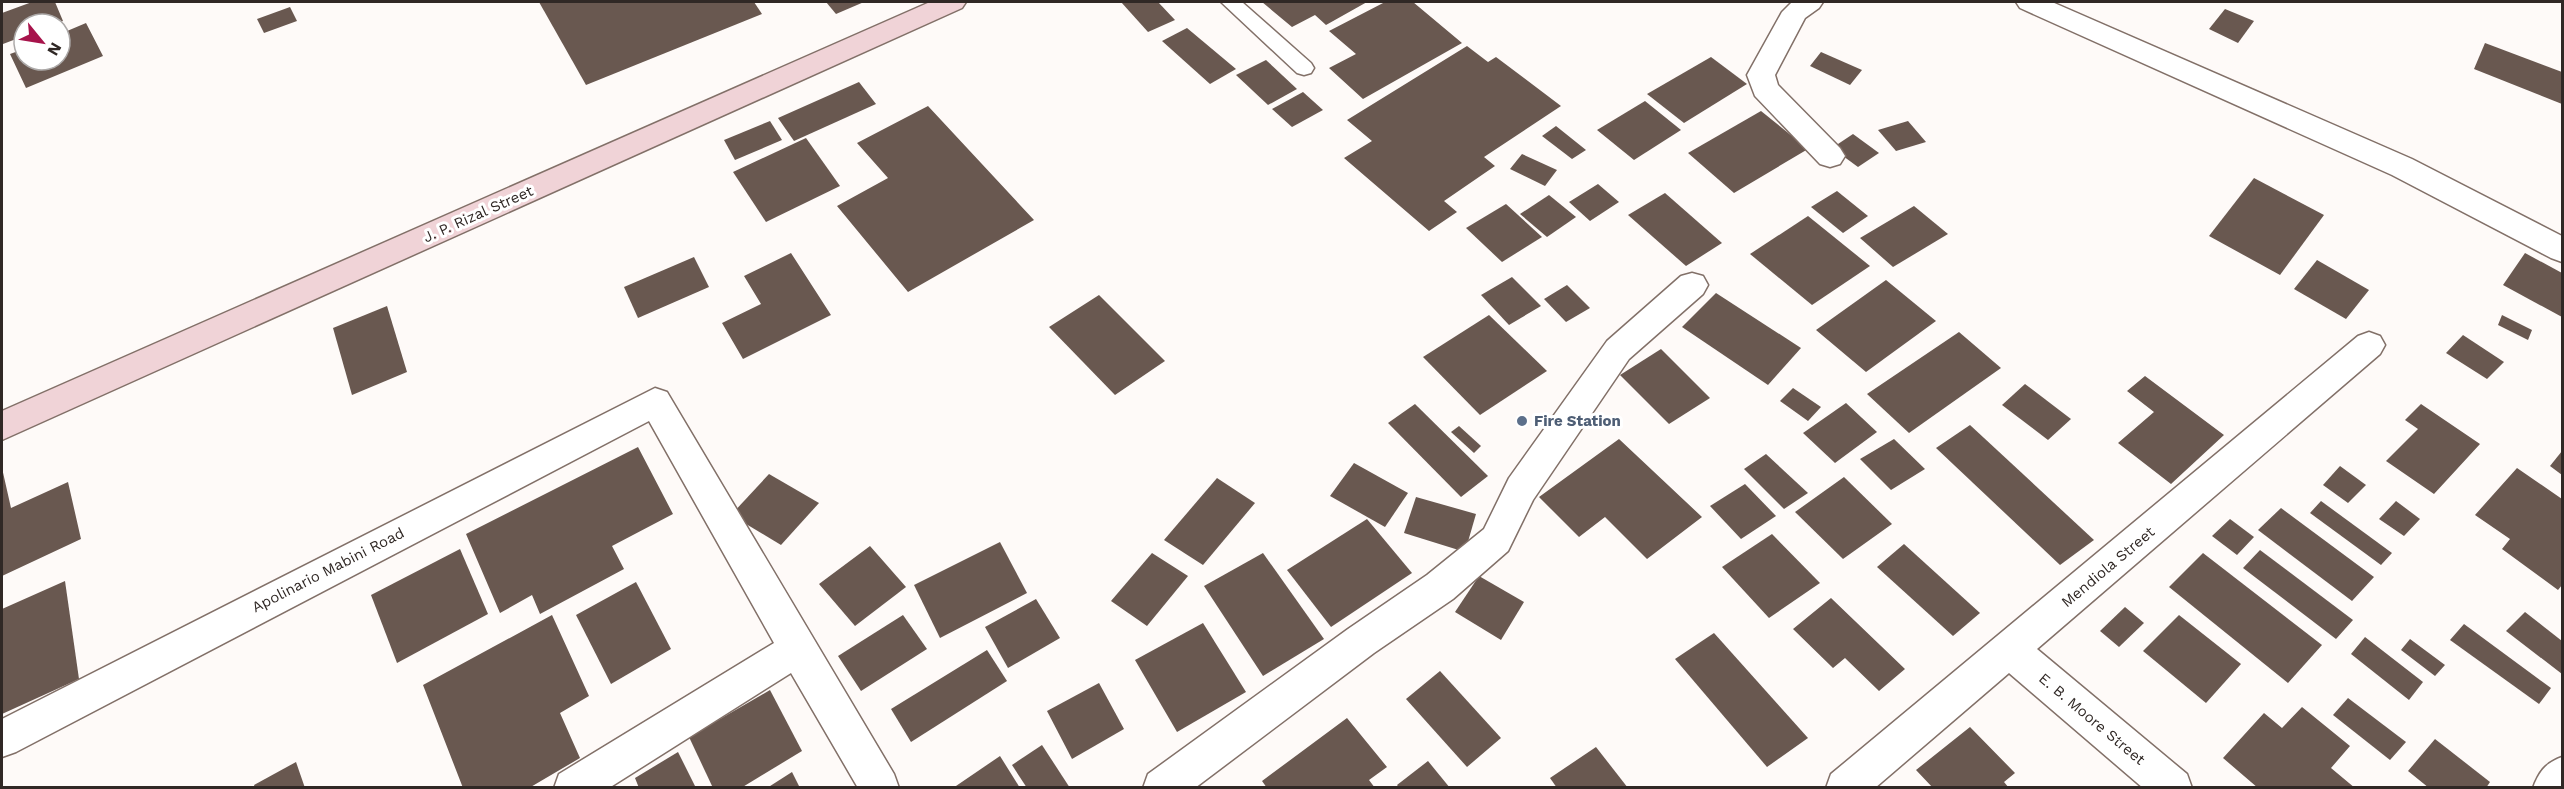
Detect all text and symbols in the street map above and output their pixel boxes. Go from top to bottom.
north arrow [12,12,72,72]
text: N [43,39,66,59]
street label: J. P. Rizal Street [420,181,536,246]
place label: Fire Station [1534,412,1621,430]
marker: Fire Station [1515,414,1529,428]
street label: Mendiola Street [2058,522,2159,611]
street label: Apolinario Mabini Road [249,524,407,616]
street label: E. B. Moore Street [2035,669,2149,769]

